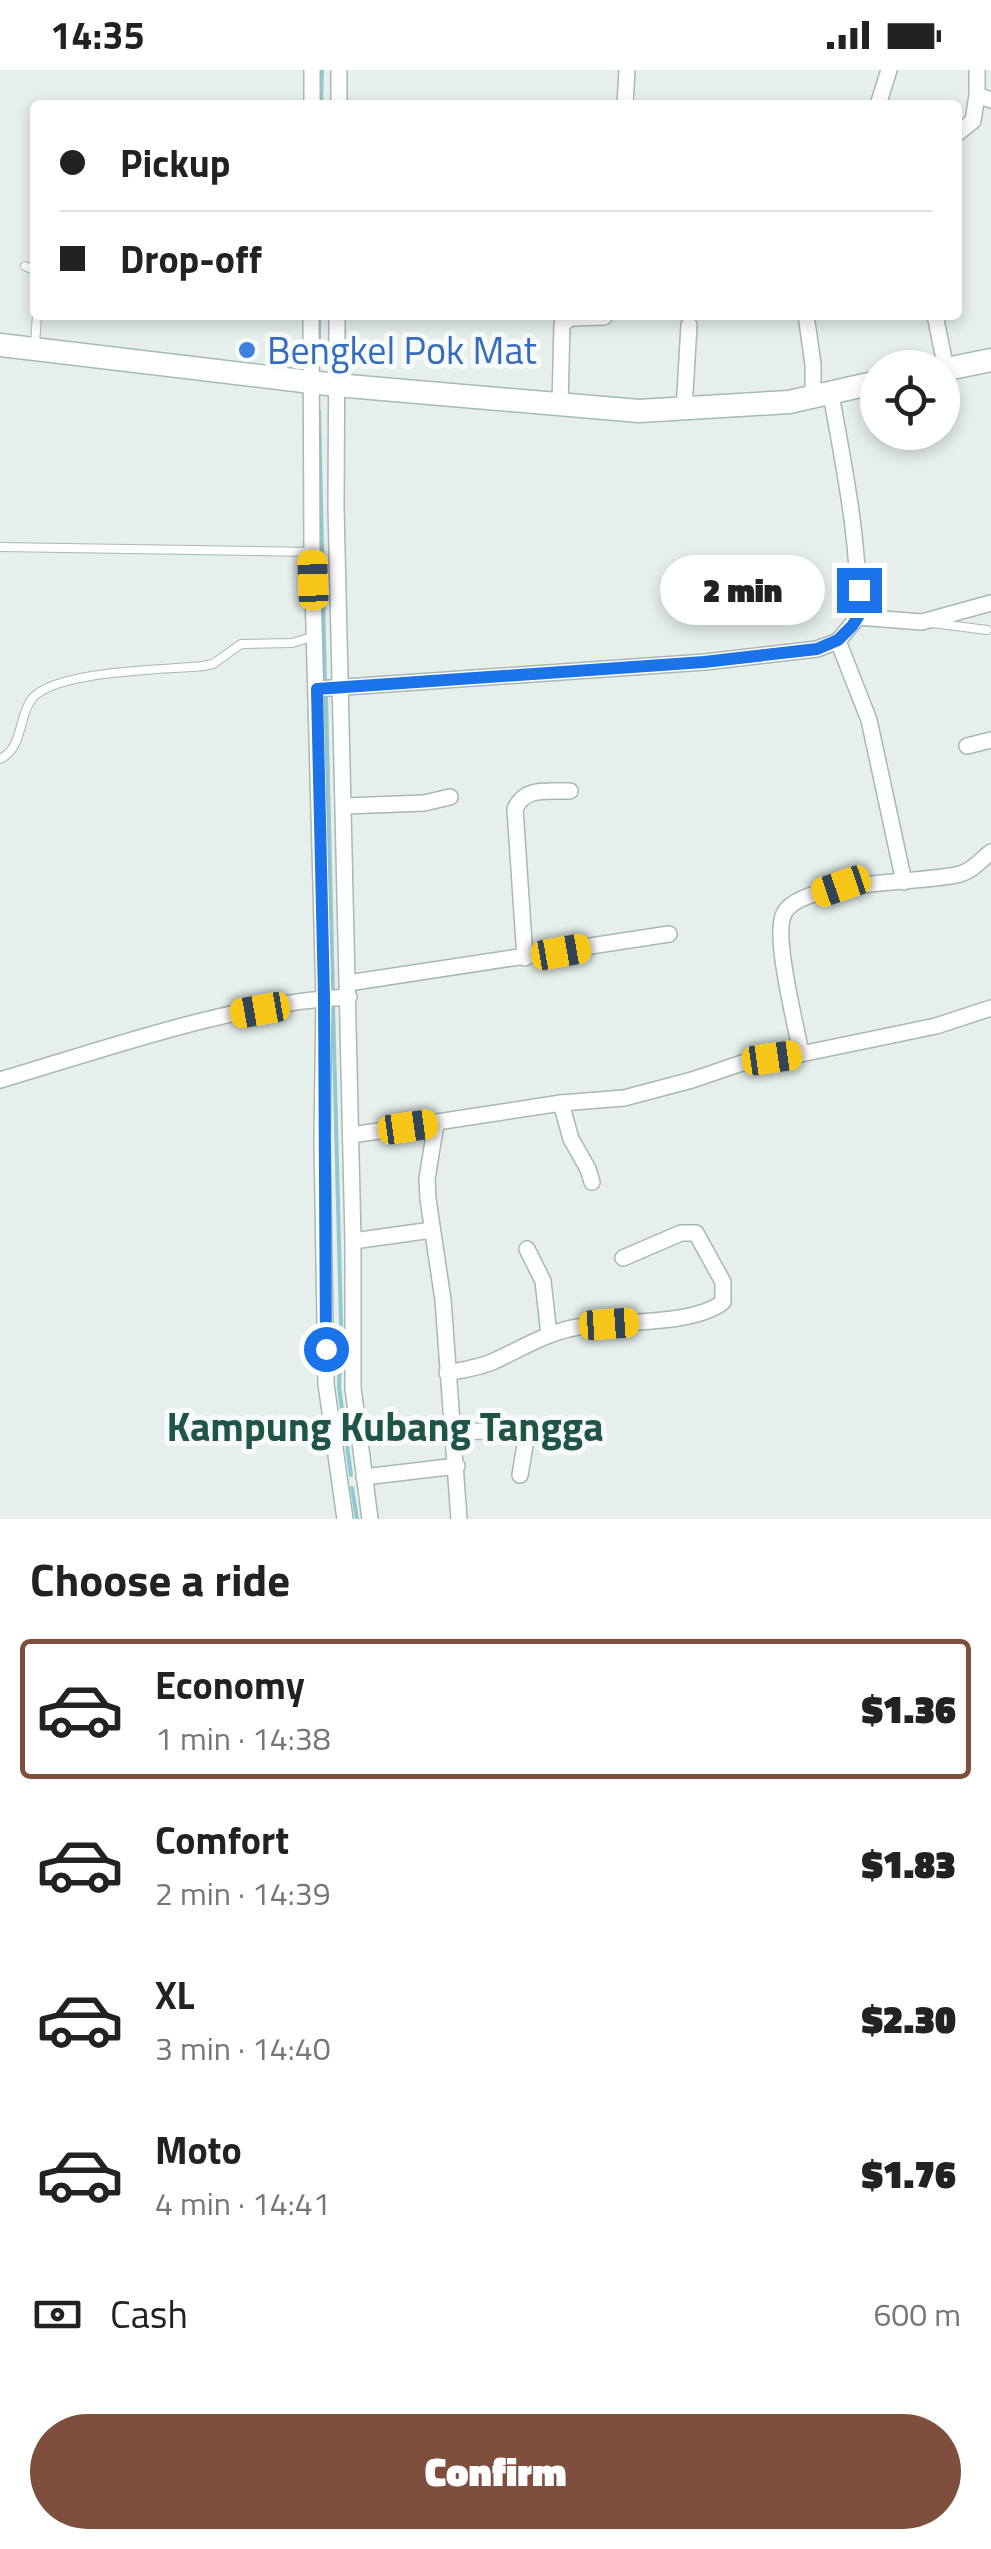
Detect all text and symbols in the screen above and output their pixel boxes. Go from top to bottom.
text: 14:35 [50,6,145,64]
text: Pickup [120,134,230,192]
text: Drop-off [120,230,262,288]
place label: Bengkel Pok Mat [267,321,537,379]
marker: Bengkel Pok Mat [236,339,258,361]
map controls [860,350,960,450]
button: locate [860,350,960,450]
car [297,549,329,611]
callout: 2 min [659,555,824,625]
text: 2 min [703,566,782,614]
route end [837,568,882,613]
car [808,862,874,910]
car [529,932,593,972]
car [228,990,292,1030]
car [740,1039,804,1077]
car [376,1108,440,1146]
car [578,1307,640,1341]
route start [304,1327,349,1372]
district label: Kampung Kubang Tangga [166,1396,604,1457]
text: Choose a ride [30,1545,290,1613]
text: Economy [155,1656,305,1714]
icon: car [35,1664,125,1754]
text: $1.36 [862,1680,956,1738]
text: 1 min · 14:38 [155,1714,331,1762]
text: Comfort [155,1811,289,1869]
icon: car [35,1819,125,1909]
text: $1.83 [862,1835,956,1893]
text: 2 min · 14:39 [155,1869,331,1917]
text: XL [155,1966,195,2024]
icon: car [35,1974,125,2064]
text: $2.30 [862,1990,956,2048]
text: 3 min · 14:40 [155,2024,331,2072]
text: Moto [155,2121,242,2179]
icon: car [35,2129,125,2219]
text: $1.76 [862,2145,956,2203]
text: 4 min · 14:41 [155,2179,331,2227]
text: Cash [110,2285,188,2343]
icon: cash [30,2287,85,2342]
text: 600 m [873,2290,961,2338]
button: Confirm [30,2414,961,2529]

